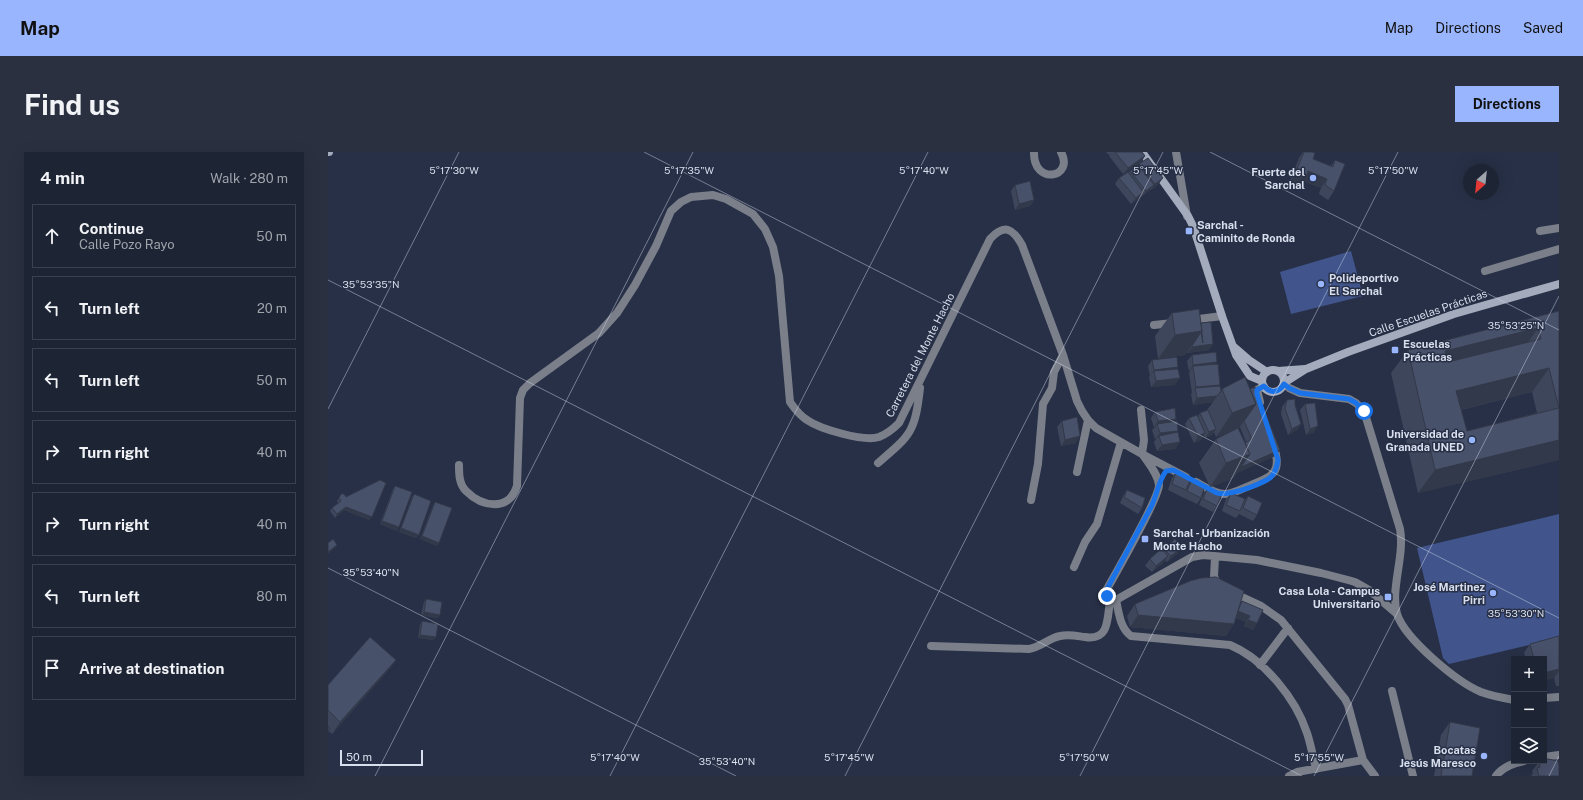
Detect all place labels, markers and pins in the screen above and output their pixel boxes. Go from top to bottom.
place label: Fuerte del Sarchal [1251,166,1305,191]
marker: Fuerte del Sarchal [1308,173,1318,183]
place label: Sarchal - Caminito de Ronda [1197,219,1295,244]
marker: Sarchal - Caminito de Ronda [1184,226,1194,236]
place label: Polideportivo El Sarchal [1329,272,1399,297]
marker: Polideportivo El Sarchal [1316,279,1326,289]
place label: Escuelas Prácticas [1403,338,1452,363]
marker: Escuelas Prácticas [1390,345,1400,355]
place label: Universidad de Granada UNED [1385,428,1464,453]
marker: Universidad de Granada UNED [1467,435,1477,445]
place label: Sarchal - Urbanización Monte Hacho [1153,527,1270,552]
marker: Sarchal - Urbanización Monte Hacho [1140,534,1150,544]
place label: José Martinez Pirri [1413,581,1486,606]
place label: Casa Lola - Campus Universitario [1279,585,1380,610]
marker: José Martinez Pirri [1488,588,1498,598]
marker: Casa Lola - Campus Universitario [1383,592,1393,602]
place label: Bocatas Jesús Maresco [1399,744,1476,769]
marker: Bocatas Jesús Maresco [1479,751,1489,761]

